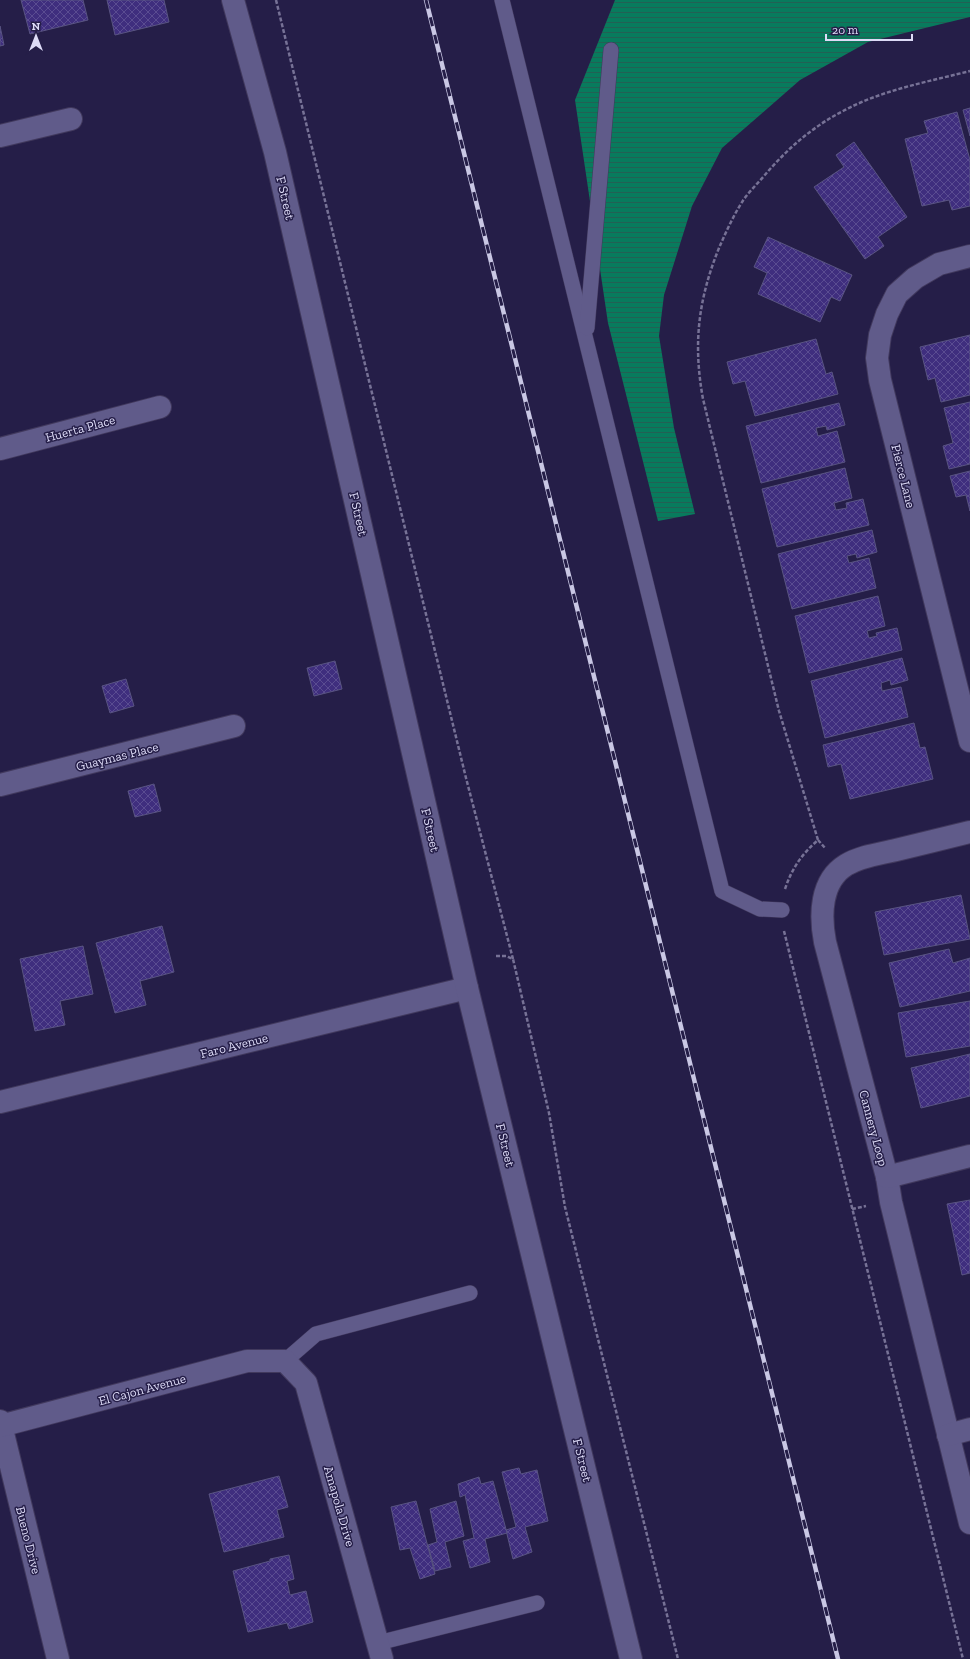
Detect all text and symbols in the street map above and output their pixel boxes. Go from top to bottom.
north arrow [16,16,56,56]
scale bar [826,16,912,42]
text: N [32,20,41,33]
text: 20 m [832,23,859,37]
street label: F Street [273,175,298,222]
street label: Huerta Place [44,412,117,445]
street label: Pierce Lane [888,443,919,509]
street label: F Street [346,491,371,538]
street label: Guaymas Place [74,739,160,774]
street label: F Street [418,807,443,854]
street label: Faro Avenue [199,1030,270,1061]
street label: Cannery Loop [856,1089,891,1168]
street label: F Street [493,1122,518,1169]
street label: El Cajon Avenue [97,1371,188,1409]
street label: F Street [570,1437,595,1484]
street label: Amapola Drive [321,1464,358,1548]
street label: Bueno Drive [13,1505,44,1575]

